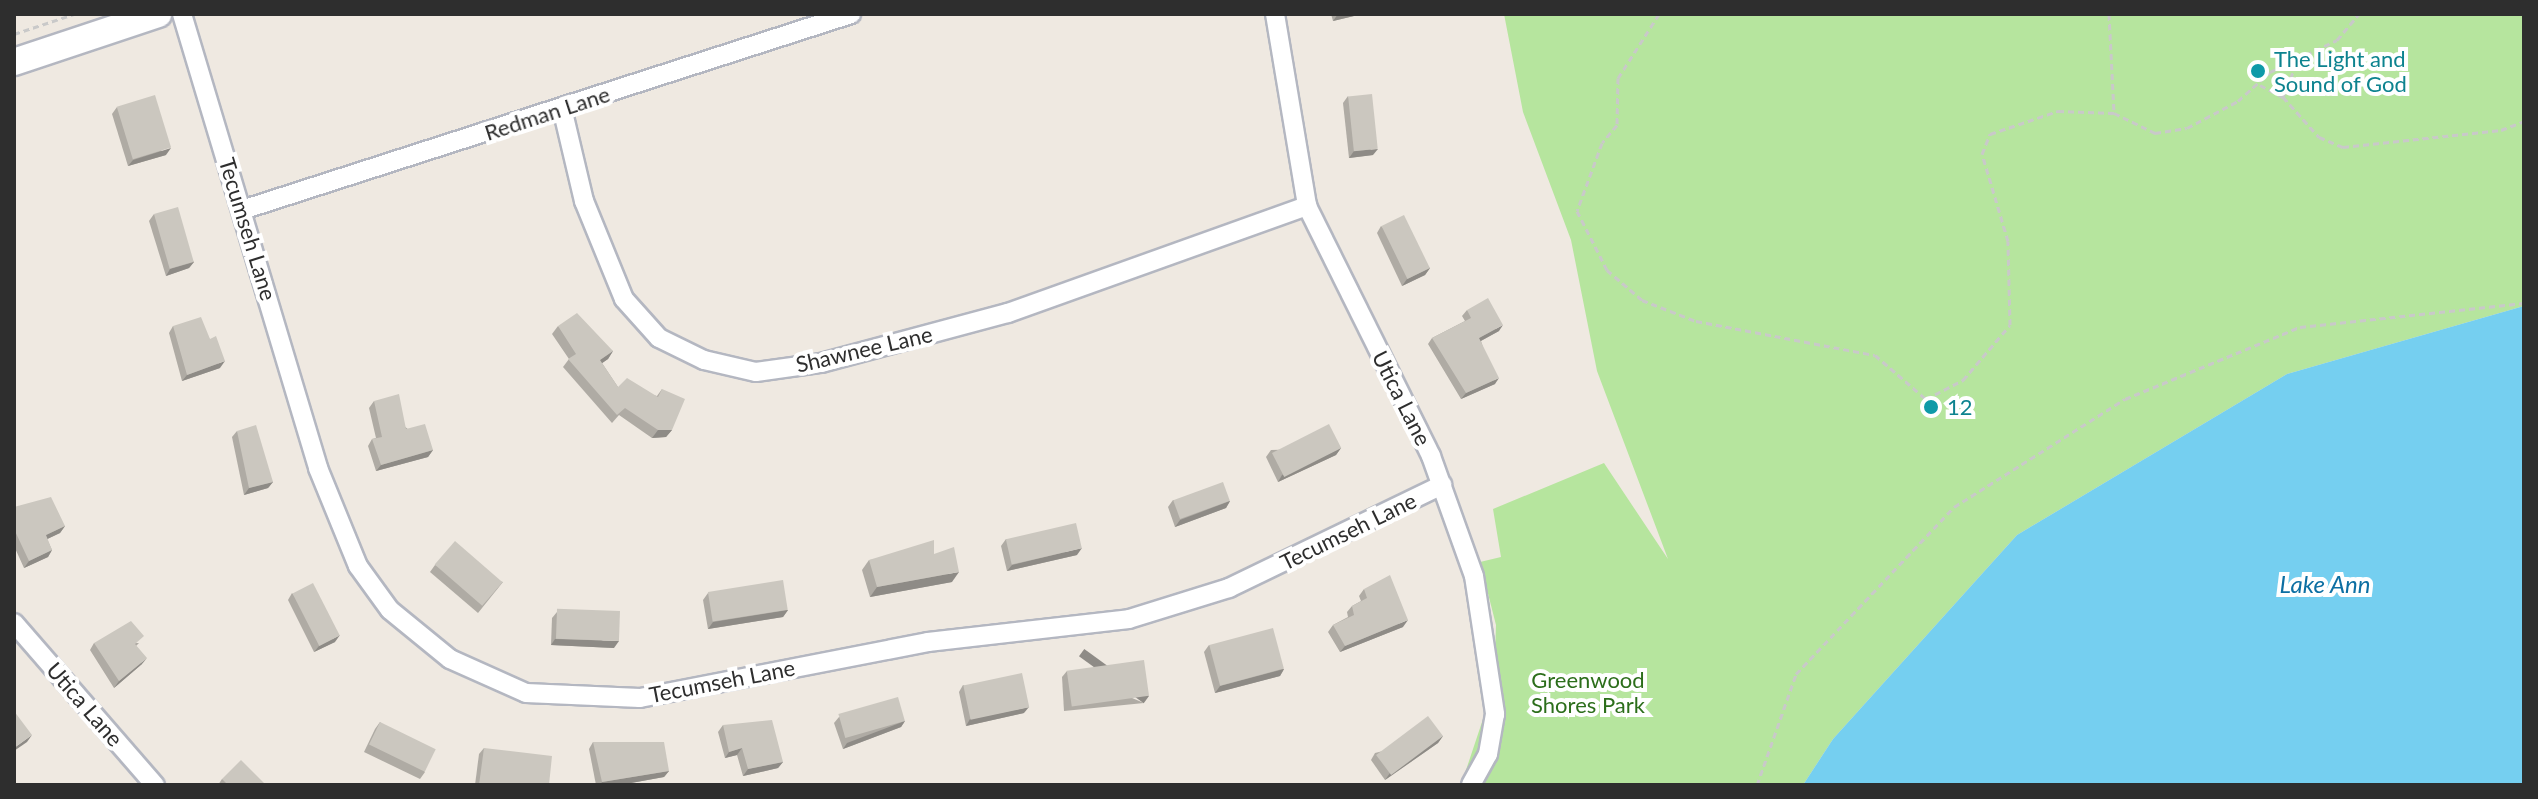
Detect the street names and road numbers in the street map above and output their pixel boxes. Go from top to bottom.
street label: Redman Lane [481,80,613,146]
street label: Tecumseh Lane [214,154,282,304]
street label: Shawnee Lane [793,320,935,378]
street label: Utica Lane [1367,346,1437,450]
street label: Tecumseh Lane [1276,487,1420,575]
street label: Tecumseh Lane [647,654,797,708]
street label: Utica Lane [41,657,129,751]

